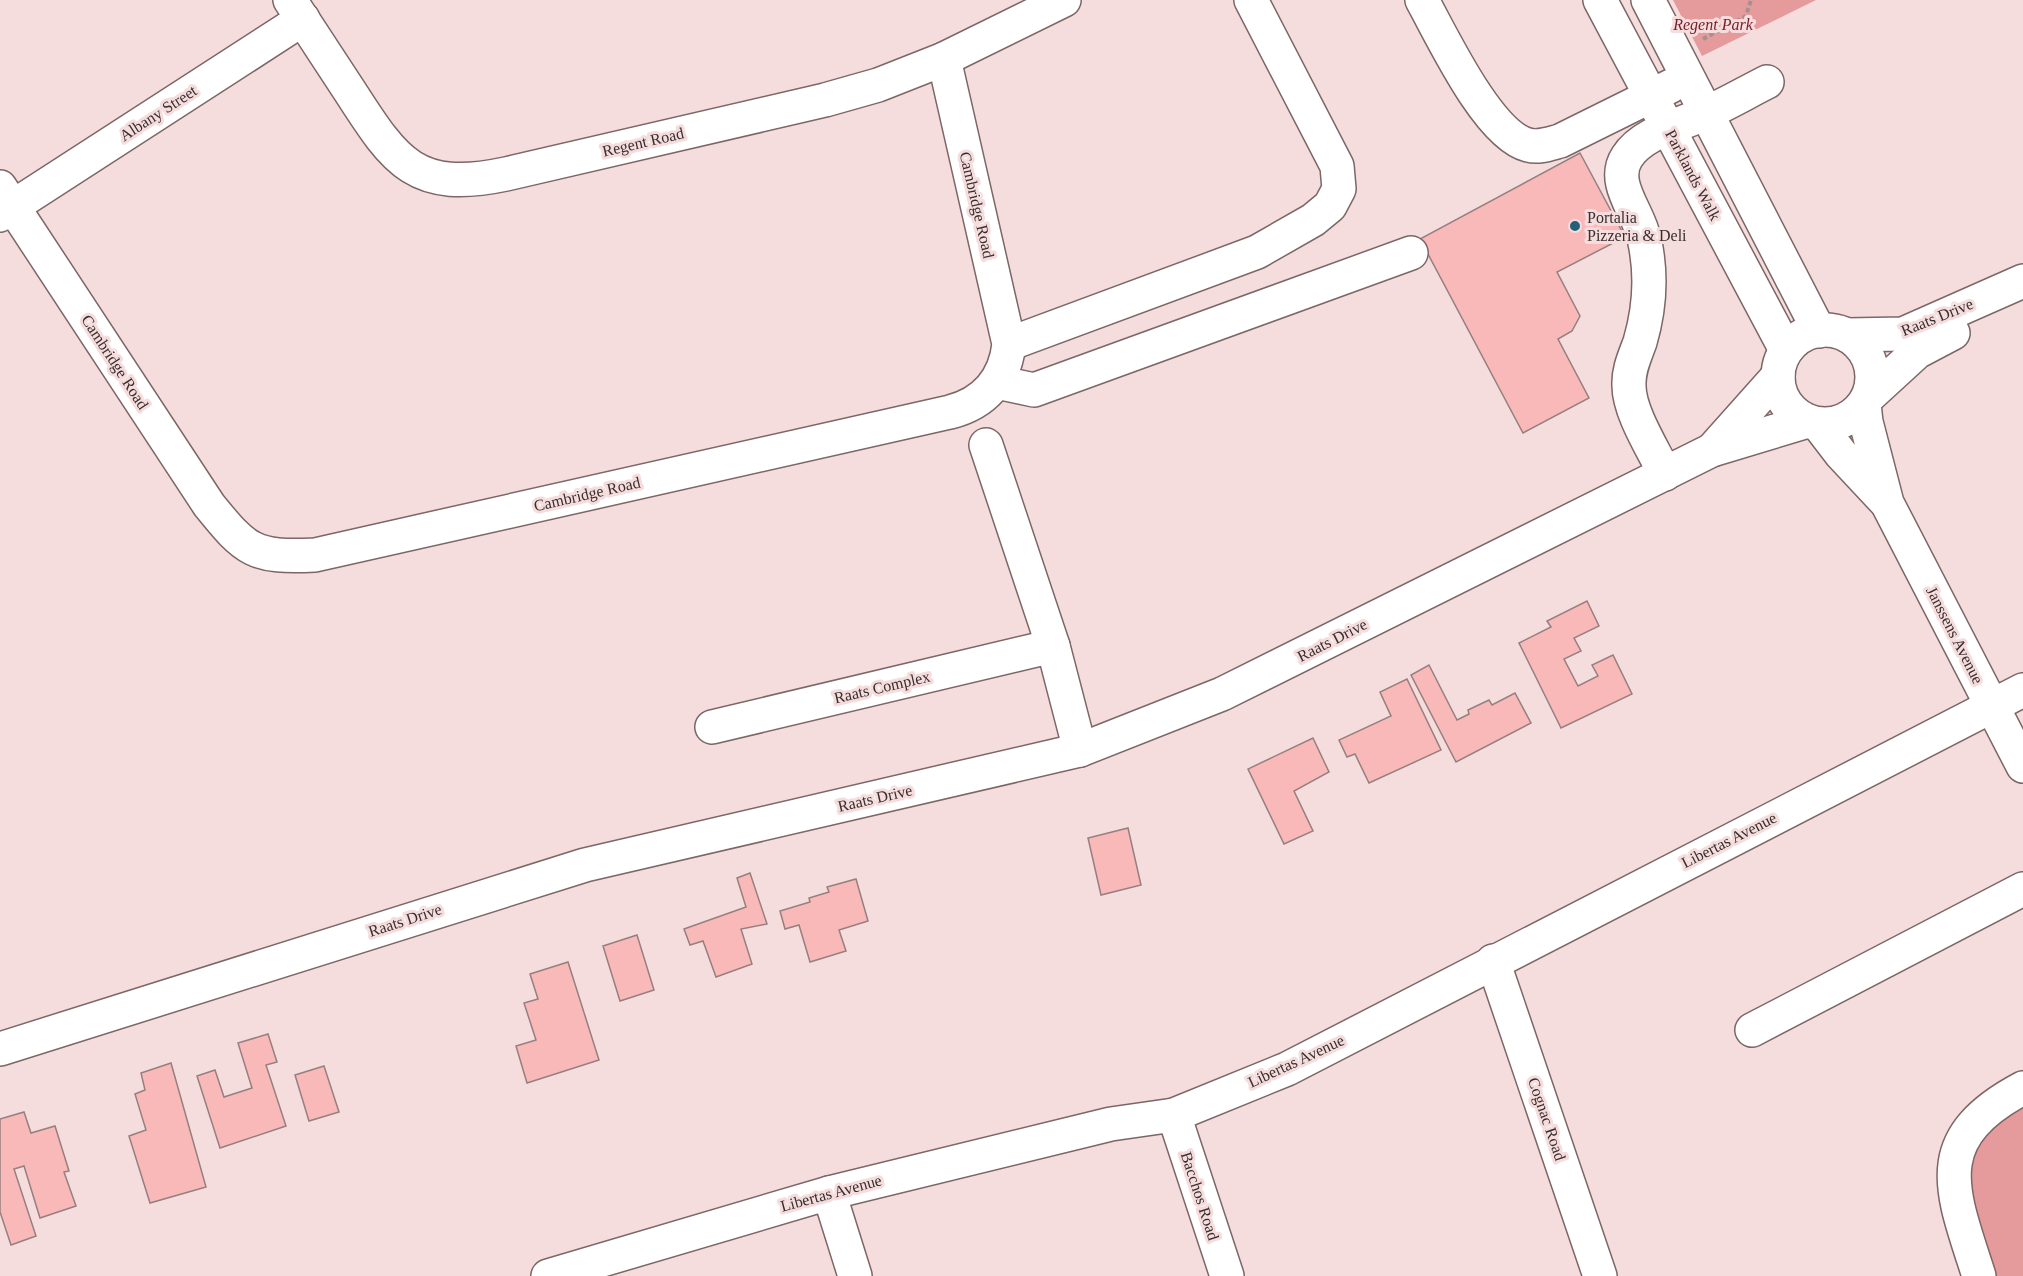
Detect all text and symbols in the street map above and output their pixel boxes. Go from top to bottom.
park label: Regent Park [1672,16,1754,34]
street label: Albany Street [116,81,201,145]
street label: Regent Road [601,124,686,161]
street label: Parklands Walk [1662,127,1724,223]
street label: Cambridge Road [955,150,998,260]
place label: Portalia Pizzeria & Deli [1587,209,1687,244]
marker: Portalia Pizzeria & Deli [1568,219,1582,233]
street label: Raats Drive [1899,295,1975,339]
street label: Cambridge Road [77,312,152,413]
street label: Cambridge Road [532,473,642,516]
street label: Janssens Avenue [1923,584,1987,686]
street label: Raats Drive [1294,615,1370,665]
street label: Raats Complex [832,668,932,707]
street label: Raats Drive [836,781,914,815]
street label: Libertas Avenue [1679,809,1779,871]
street label: Raats Drive [366,900,444,940]
street label: Libertas Avenue [1245,1031,1347,1091]
street label: Cognac Road [1524,1075,1569,1163]
street label: Bacchos Road [1178,1150,1222,1242]
street label: Libertas Avenue [779,1171,883,1215]

